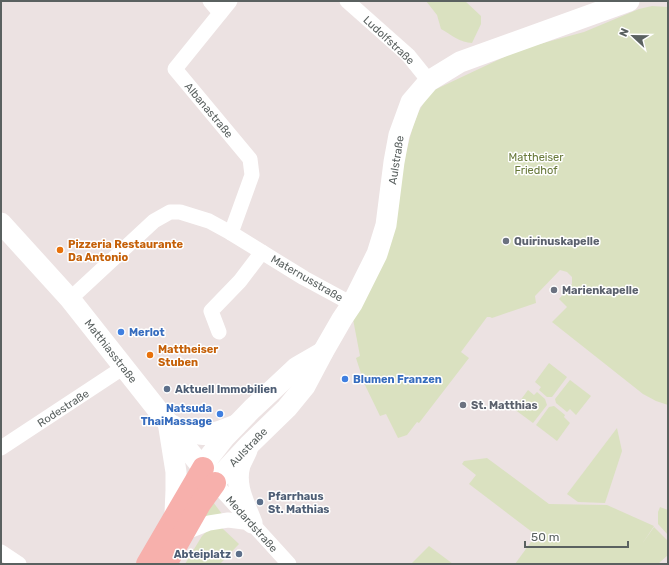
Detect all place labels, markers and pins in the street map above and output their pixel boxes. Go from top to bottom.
place label: Quirinuskapelle [514,235,600,248]
marker: Quirinuskapelle [501,236,511,246]
place label: Pizzeria Restaurante Da Antonio [68,238,184,264]
marker: Pizzeria Restaurante Da Antonio [55,245,65,255]
place label: Marienkapelle [562,284,639,297]
marker: Marienkapelle [549,285,559,295]
place label: Merlot [129,326,165,339]
marker: Merlot [116,327,126,337]
place label: Mattheiser Stuben [158,343,218,369]
marker: Mattheiser Stuben [145,350,155,360]
place label: Blumen Franzen [353,373,442,386]
marker: Blumen Franzen [340,374,350,384]
place label: Aktuell Immobilien [175,383,277,396]
marker: Aktuell Immobilien [162,384,172,394]
place label: St. Matthias [471,399,538,412]
marker: St. Matthias [458,400,468,410]
place label: Natsuda ThaiMassage [141,402,212,428]
marker: Natsuda ThaiMassage [215,409,225,419]
place label: Pfarrhaus St. Mathias [268,490,329,516]
marker: Pfarrhaus St. Mathias [255,497,265,507]
place label: Abteiplatz [174,548,231,561]
marker: Abteiplatz [234,549,244,559]

